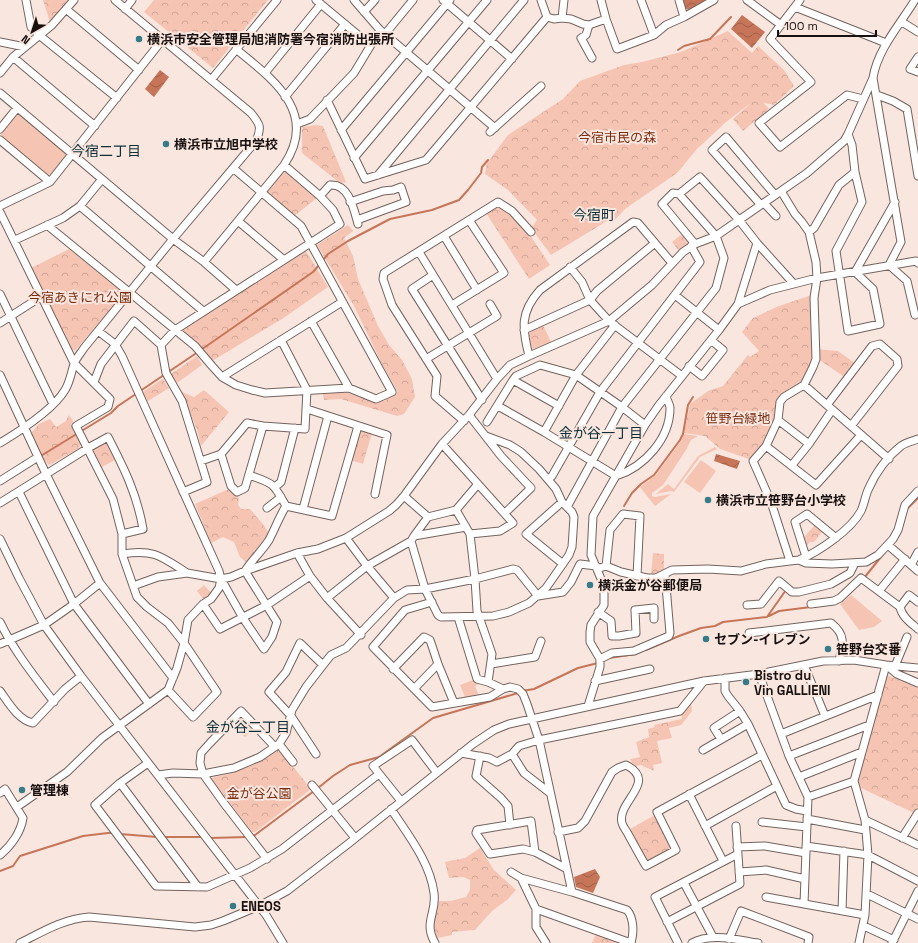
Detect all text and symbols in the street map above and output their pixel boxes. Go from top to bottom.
north arrow [12,12,52,52]
scale bar [778,12,876,38]
text: 100 m [784,18,818,34]
place label: 横浜市安全管理局旭消防署今宿消防出張所 [147,31,394,48]
text: N [18,32,33,48]
marker: 横浜市安全管理局旭消防署今宿消防出張所 [134,34,144,44]
park label: 今宿市民の森 [578,129,656,146]
place label: 横浜市立旭中学校 [174,136,278,153]
marker: 横浜市立旭中学校 [161,139,171,149]
district label: 今宿二丁目 [71,142,141,160]
district label: 今宿町 [573,206,615,224]
park label: 今宿あきにれ公園 [28,289,132,306]
park label: 笹野台緑地 [705,410,771,427]
district label: 金が谷一丁目 [559,424,643,442]
place label: 横浜市立笹野台小学校 [716,492,846,509]
marker: 横浜市立笹野台小学校 [703,495,713,505]
place label: 横浜金が谷郵便局 [598,577,702,594]
marker: 横浜金が谷郵便局 [585,580,595,590]
place label: セブン-イレブン [714,631,811,648]
marker: セブン-イレブン [701,634,711,644]
place label: 笹野台交番 [836,641,901,658]
marker: 笹野台交番 [823,644,833,654]
place label: Bistro du Vin GALLIENI [754,667,831,699]
marker: Bistro du Vin GALLIENI [741,677,751,687]
district label: 金が谷二丁目 [206,718,290,736]
place label: 管理棟 [30,782,69,799]
marker: 管理棟 [17,785,27,795]
park label: 金が谷公園 [226,785,292,802]
place label: ENEOS [241,898,281,915]
marker: ENEOS [228,901,238,911]

